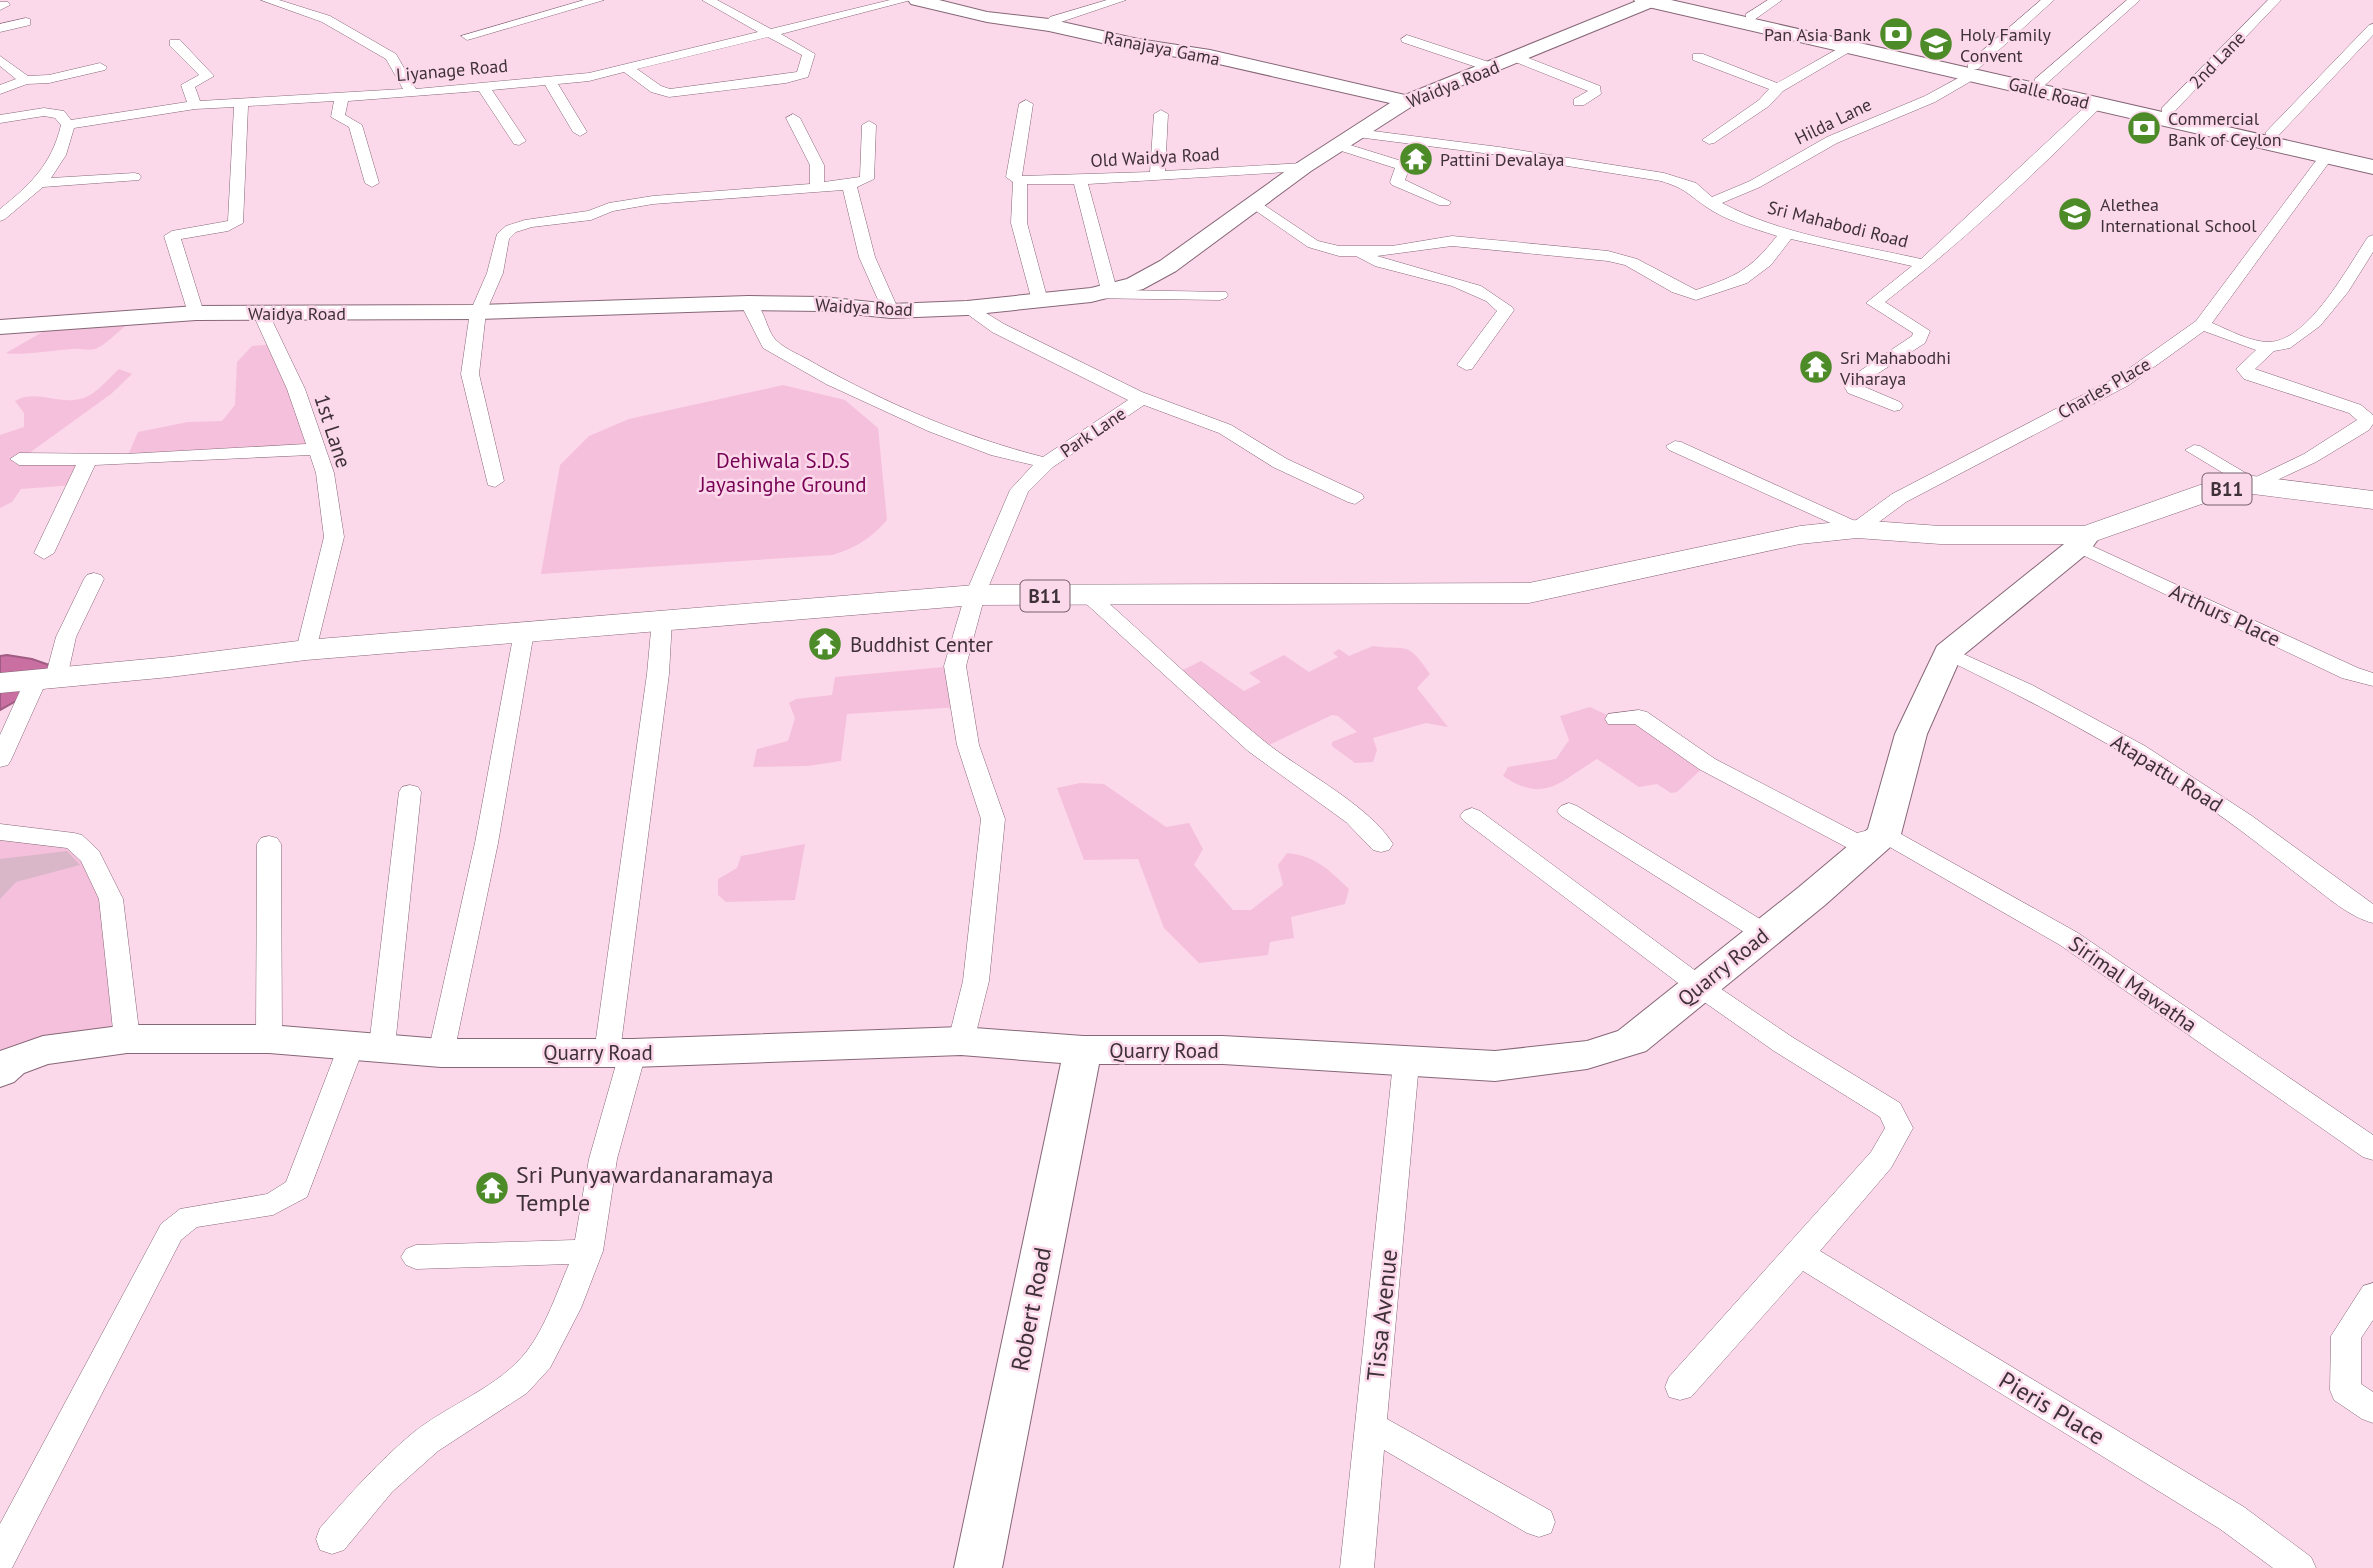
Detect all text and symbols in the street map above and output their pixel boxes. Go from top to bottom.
bank icon: Pan Asia Bank [1877,15,1915,53]
place label: Pan Asia Bank [1764,23,1871,46]
place label: Holy Family Convent [1960,23,2051,67]
street label: Ranajaya Gama [1102,25,1222,71]
school or university icon: Holy Family Convent [1917,25,1955,63]
street label: 2nd Lane [2184,26,2250,94]
street label: Liyanage Road [395,54,509,86]
street label: Waidya Road [1403,55,1503,113]
street label: Galle Road [2006,72,2092,114]
street label: Hilda Lane [1791,93,1875,149]
place label: Commercial Bank of Ceylon [2168,107,2282,151]
bank icon: Commercial Bank of Ceylon [2125,109,2163,147]
temple icon: Pattini Devalaya [1397,140,1435,178]
street label: Old Waidya Road [1090,142,1220,172]
place label: Pattini Devalaya [1440,148,1565,171]
place label: Alethea International School [2100,193,2257,237]
street label: Sri Mahabodi Road [1765,195,1911,253]
school or university icon: Alethea International School [2056,195,2094,233]
street label: Waidya Road [815,293,913,321]
street label: Waidya Road [248,302,346,325]
place label: Sri Mahabodhi Viharaya [1839,346,1951,390]
temple icon: Sri Mahabodhi Viharaya [1797,348,1835,386]
street label: Charles Place [2054,352,2154,424]
street label: 1st Lane [308,391,358,471]
street label: Park Lane [1056,402,1130,462]
park label: Dehiwala S.D.S Jayasinghe Ground [698,447,867,498]
road number: B11 [2202,474,2252,504]
street label: Arthurs Place [2165,578,2285,652]
road number: B11 [1020,580,1070,611]
temple icon: Buddhist Center [806,625,844,663]
place label: Buddhist Center [850,631,993,658]
street label: Atapattu Road [2106,728,2228,818]
street label: Quarry Road [1672,922,1774,1012]
street label: Sirimal Mawatha [2064,930,2202,1038]
street label: Quarry Road [1109,1037,1219,1064]
street label: Quarry Road [543,1039,653,1066]
place label: Sri Punyawardanaramaya Temple [516,1159,774,1218]
temple icon: Sri Punyawardanaramaya Temple [473,1169,511,1207]
street label: Robert Road [1004,1244,1058,1374]
street label: Tissa Avenue [1360,1248,1404,1382]
street label: Pieris Place [1993,1364,2111,1452]

